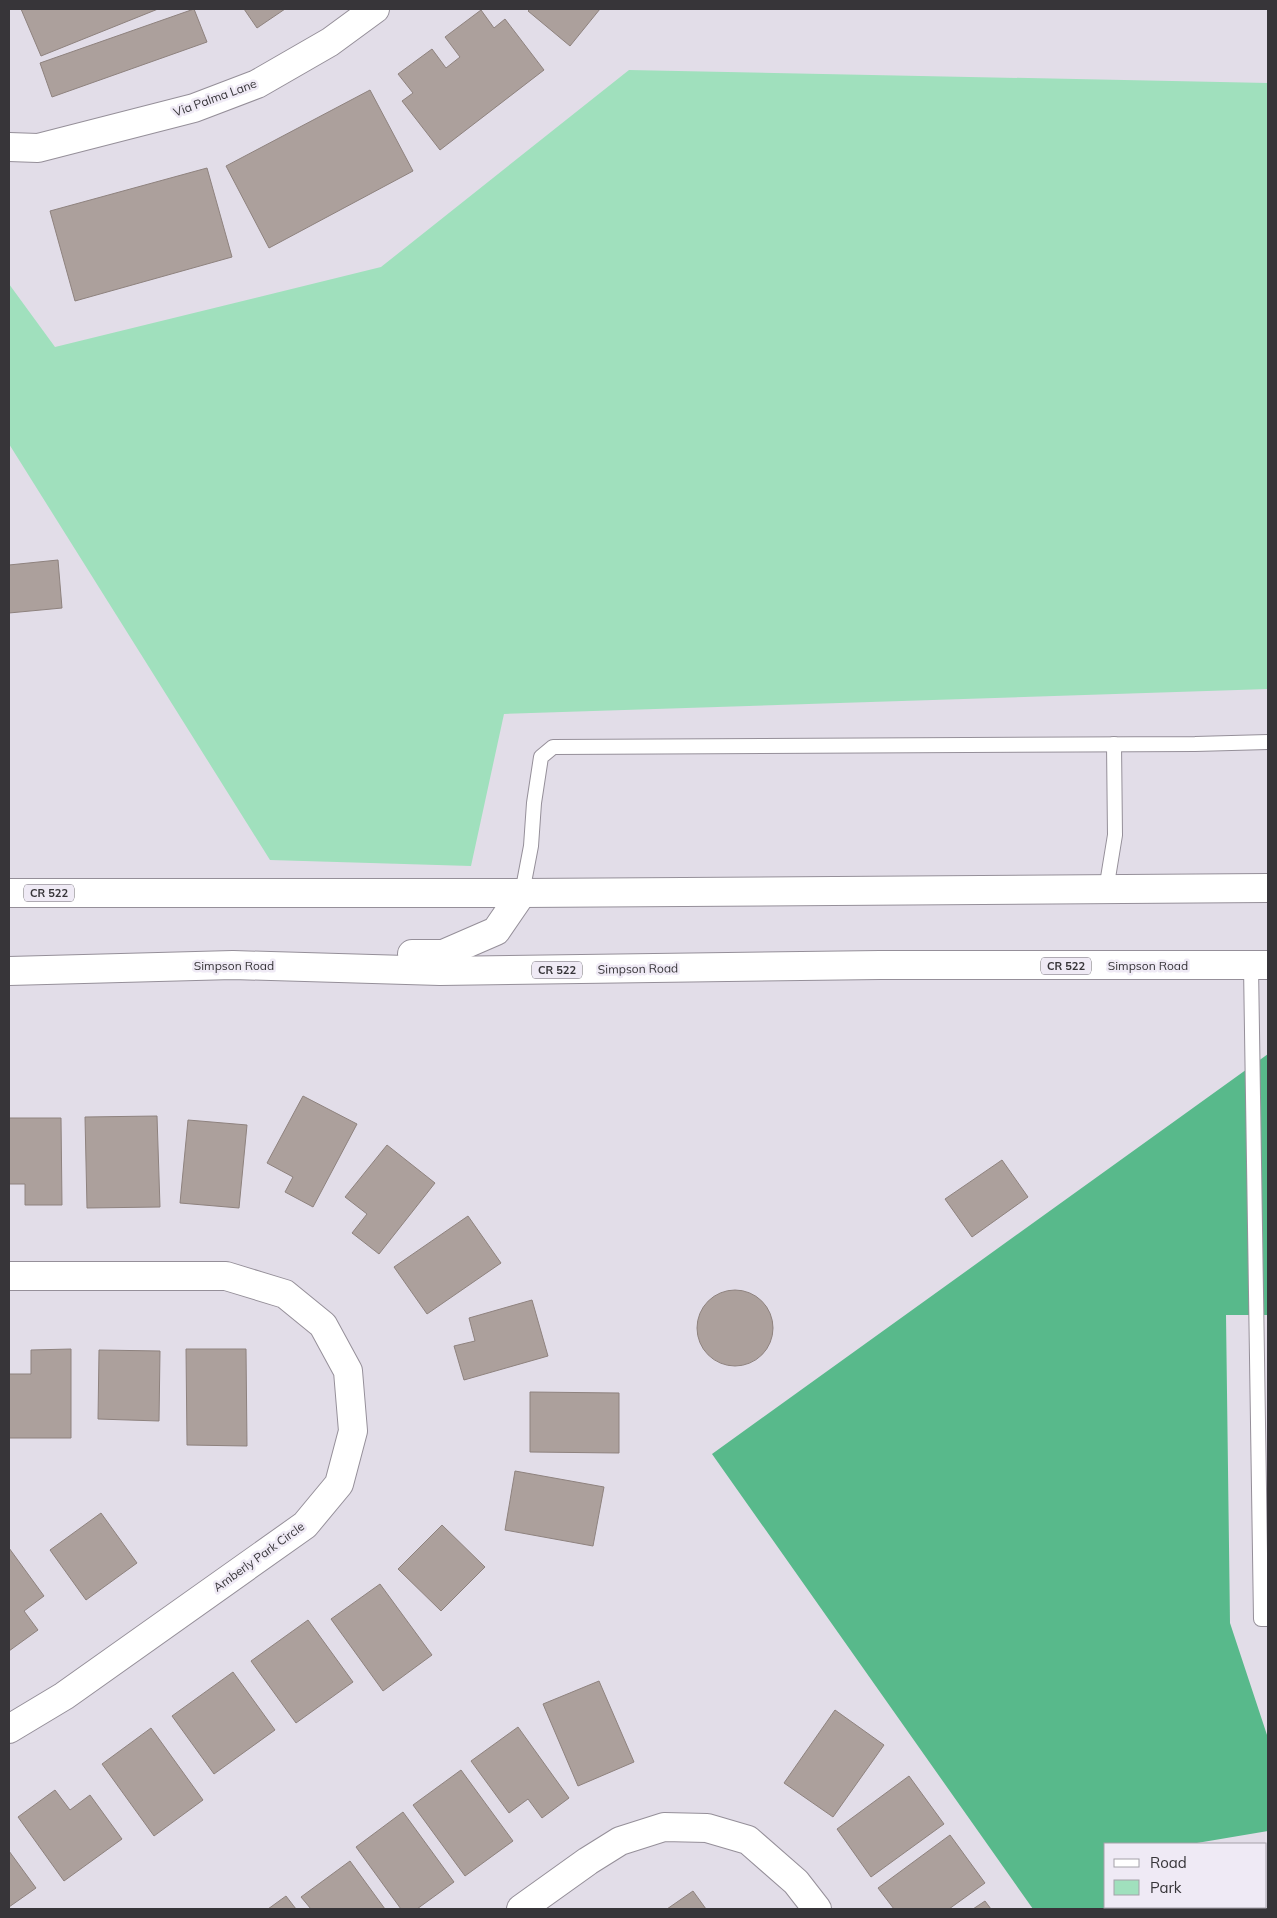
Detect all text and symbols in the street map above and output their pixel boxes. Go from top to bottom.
street label: Via Palma Lane [171,76,258,120]
road number: CR 522 [24,884,74,901]
street label: Simpson Road [194,958,274,973]
road number: CR 522 [1041,958,1091,974]
street label: Simpson Road [1108,958,1188,973]
street label: Simpson Road [598,960,678,977]
road number: CR 522 [532,962,582,978]
street label: Amberly Park Circle [210,1519,307,1595]
legend [1104,1843,1267,1908]
text: Road [1150,1853,1187,1872]
text: Park [1150,1878,1182,1897]

